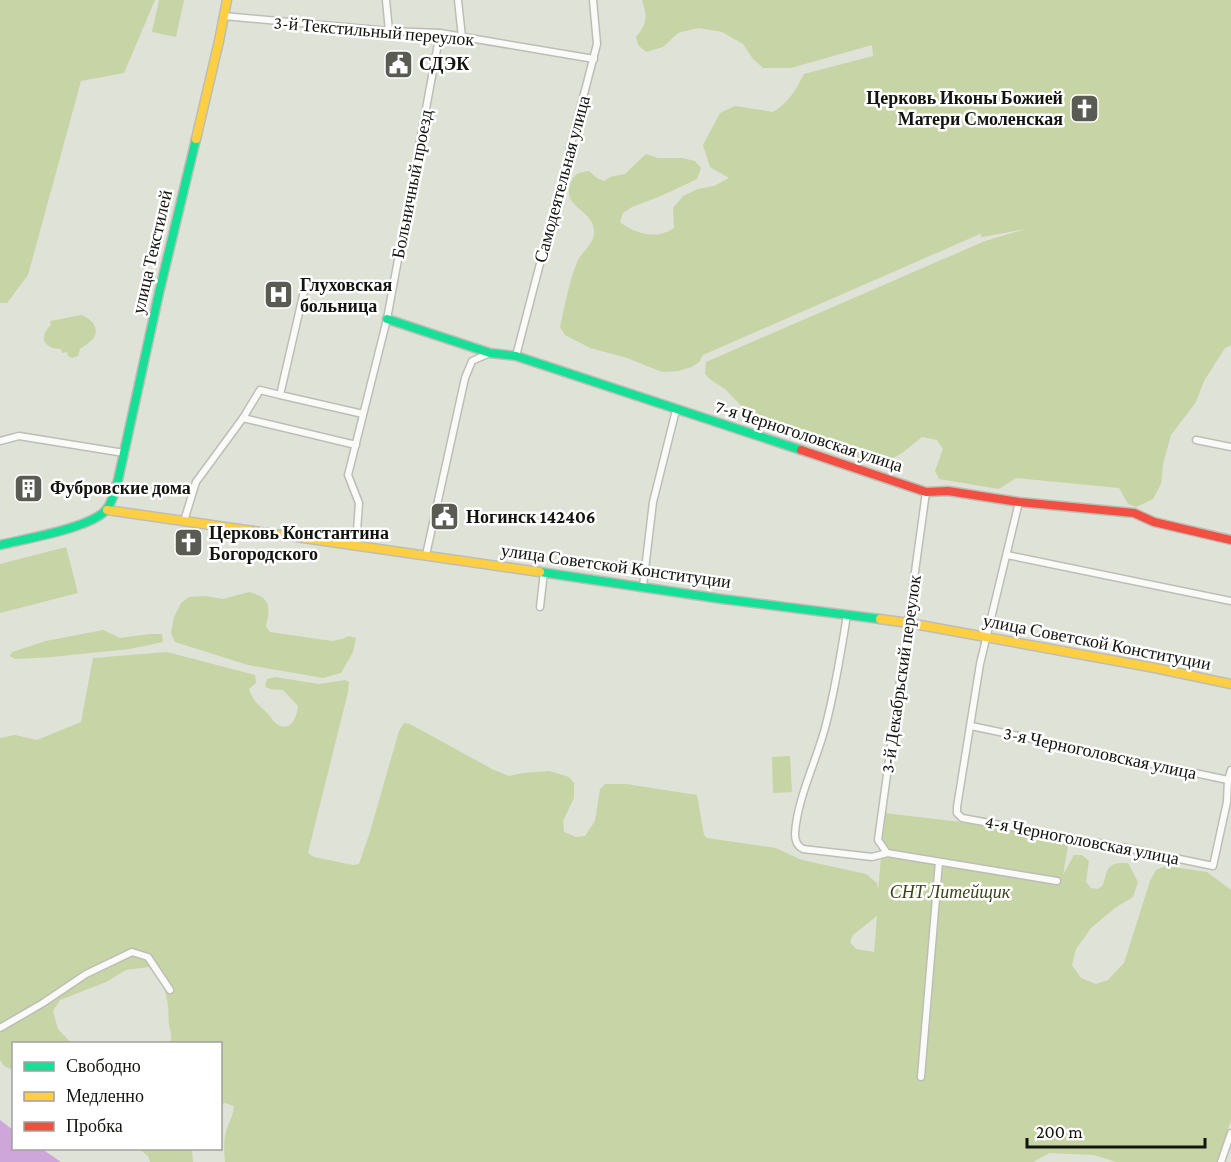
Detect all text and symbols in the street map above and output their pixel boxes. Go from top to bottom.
street label: 3-й Текстильный переулок [273,12,475,50]
public building icon: СДЭК [382,48,414,80]
place label: СДЭК [419,54,469,74]
place label: Церковь Иконы Божией Матери Смоленская [866,88,1063,129]
church icon: Церковь Иконы Божией Матери Смоленская [1068,92,1100,124]
street label: Самодеятельная улица [530,93,594,265]
street label: Больничный проезд [388,108,436,260]
street label: улица Текстилей [128,188,176,316]
place label: Глуховская больница [300,275,392,316]
hospital icon: Глуховская больница [263,279,295,311]
street label: 7-я Черноголовская улица [713,396,905,476]
building icon: Фубровские дома [13,472,45,504]
place label: Фубровские дома [50,478,191,498]
public building icon: Ногинск 142406 [429,501,461,533]
place label: Ногинск 142406 [466,507,596,527]
place label: Церковь Константина Богородского [209,523,389,564]
church icon: Церковь Константина Богородского [172,527,204,559]
street label: улица Советской Конституции [500,540,733,592]
street label: 3-й Декабрьский переулок [877,573,925,774]
street label: улица Советской Конституции [981,610,1213,674]
street label: 3-я Черноголовская улица [1002,723,1198,783]
street label: 4-я Черноголовская улица [983,811,1181,869]
park label: СНТ Литейщик [890,882,1011,902]
legend [12,1042,222,1150]
text: Свободно [66,1056,141,1076]
text: Медленно [66,1086,144,1106]
scale bar [1027,1111,1206,1149]
text: Пробка [66,1116,123,1136]
text: 200 m [1036,1122,1083,1142]

